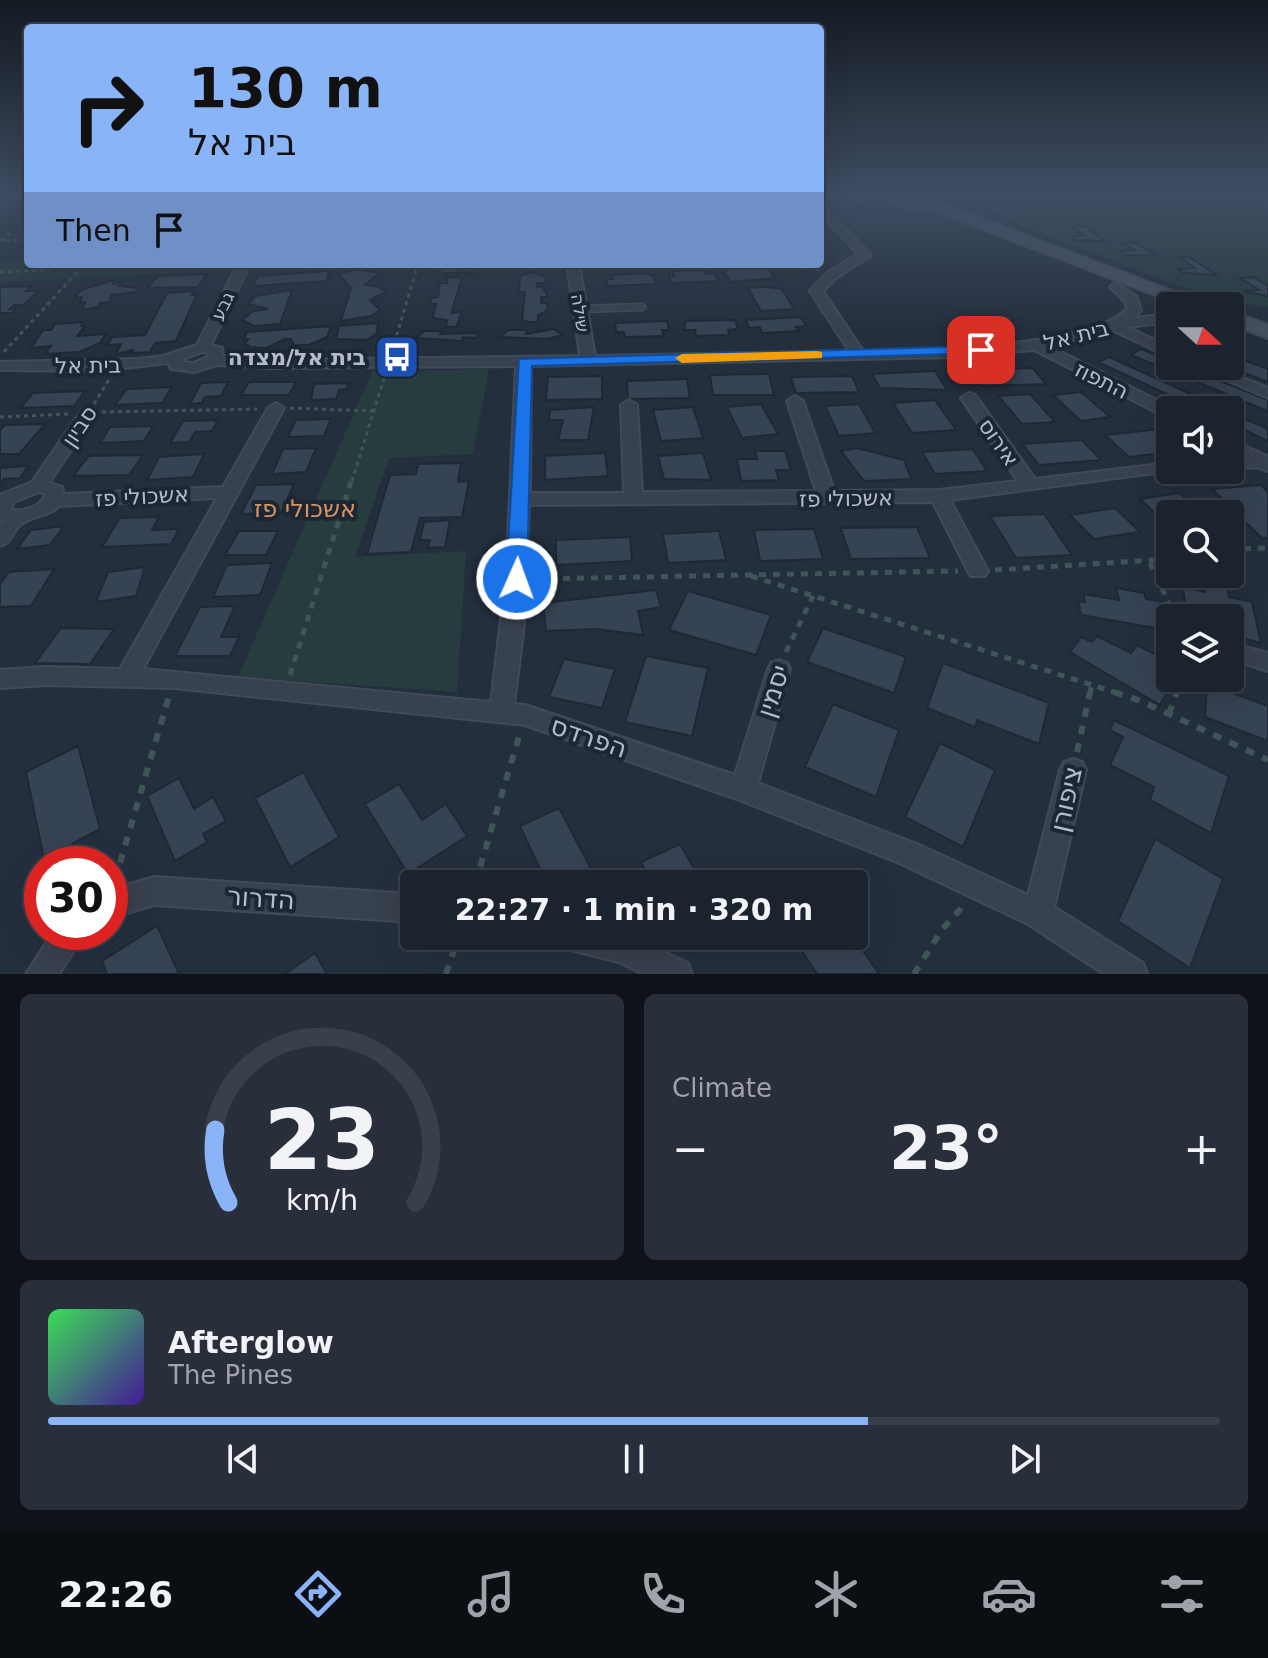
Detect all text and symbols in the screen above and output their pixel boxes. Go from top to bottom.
text: 130 m [188,55,383,120]
icon: right [56,56,160,160]
text: בית אל [188,122,297,163]
icon: arrive [147,208,191,252]
text: Then [56,213,131,248]
street label: גבע [207,288,239,324]
street label: שילה [567,292,594,334]
north arrow [1156,292,1244,380]
map controls [1156,292,1244,692]
street label: בית אל [1041,315,1111,356]
pin [947,316,1015,384]
icon: arrive [959,328,1003,372]
bus stop icon: בית אל/מצדה [373,333,421,381]
place label: בית אל/מצדה [228,345,366,370]
street label: בית אל [55,352,121,379]
street label: התפוז [1071,357,1133,404]
button: sound [1156,396,1244,484]
street label: סביון [57,401,102,451]
street label: אירוס [973,414,1024,471]
street label: אשכולי פז [95,482,189,511]
street label: אשכולי פז [799,485,893,512]
district label: אשכולי פז [254,495,356,523]
button: search [1156,500,1244,588]
position arrow [475,537,559,621]
button: layers [1156,604,1244,692]
street label: יסמין [751,661,795,721]
street label: הפרדס [547,710,631,764]
street label: ציפורן [1044,763,1088,835]
speed limit sign: 30 [24,846,128,950]
street label: הדרור [226,881,296,915]
text: 22:27 · 1 min · 320 m [455,892,813,927]
text: Climate [672,1073,772,1103]
text: 23 [264,1092,380,1189]
text: 23° [889,1113,1003,1183]
text: − [672,1123,709,1174]
text: + [1183,1123,1220,1174]
text: km/h [286,1183,358,1217]
text: Afterglow [168,1325,334,1360]
text: The Pines [168,1360,293,1390]
icon: previous [221,1437,265,1481]
icon: pause [612,1437,656,1481]
icon: next [1003,1437,1047,1481]
icon: directions [290,1566,346,1622]
icon: music [463,1566,519,1622]
icon: phone [635,1566,691,1622]
icon: climate [808,1566,864,1622]
icon: car [981,1566,1037,1622]
icon: filters [1154,1566,1210,1622]
text: 22:26 [58,1574,173,1615]

